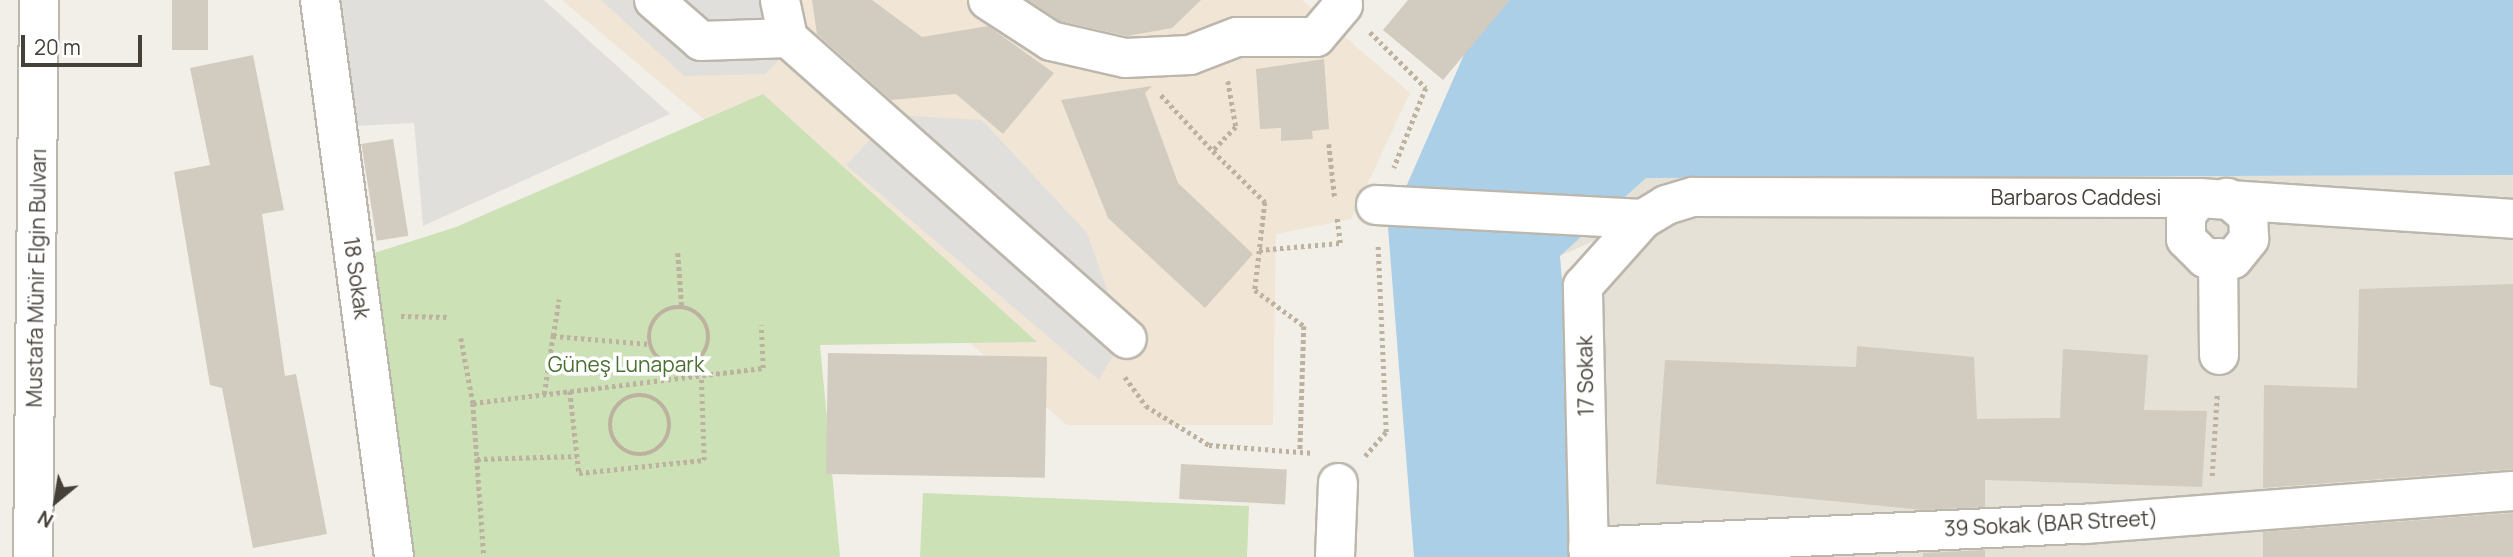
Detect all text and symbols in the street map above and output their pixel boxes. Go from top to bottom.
scale bar [24,21,145,65]
text: 20 m [34,33,81,61]
street label: Mustafa Münir Elgin Bulvarı [21,148,51,408]
street label: Barbaros Caddesi [1991,184,2161,210]
street label: 18 Sokak [339,235,375,321]
street label: 17 Sokak [1572,335,1598,417]
park label: Güneş Lunapark [548,351,704,377]
north arrow [21,466,91,536]
text: N [33,505,58,534]
street label: 39 Sokak (BAR Street) [1943,505,2159,541]

